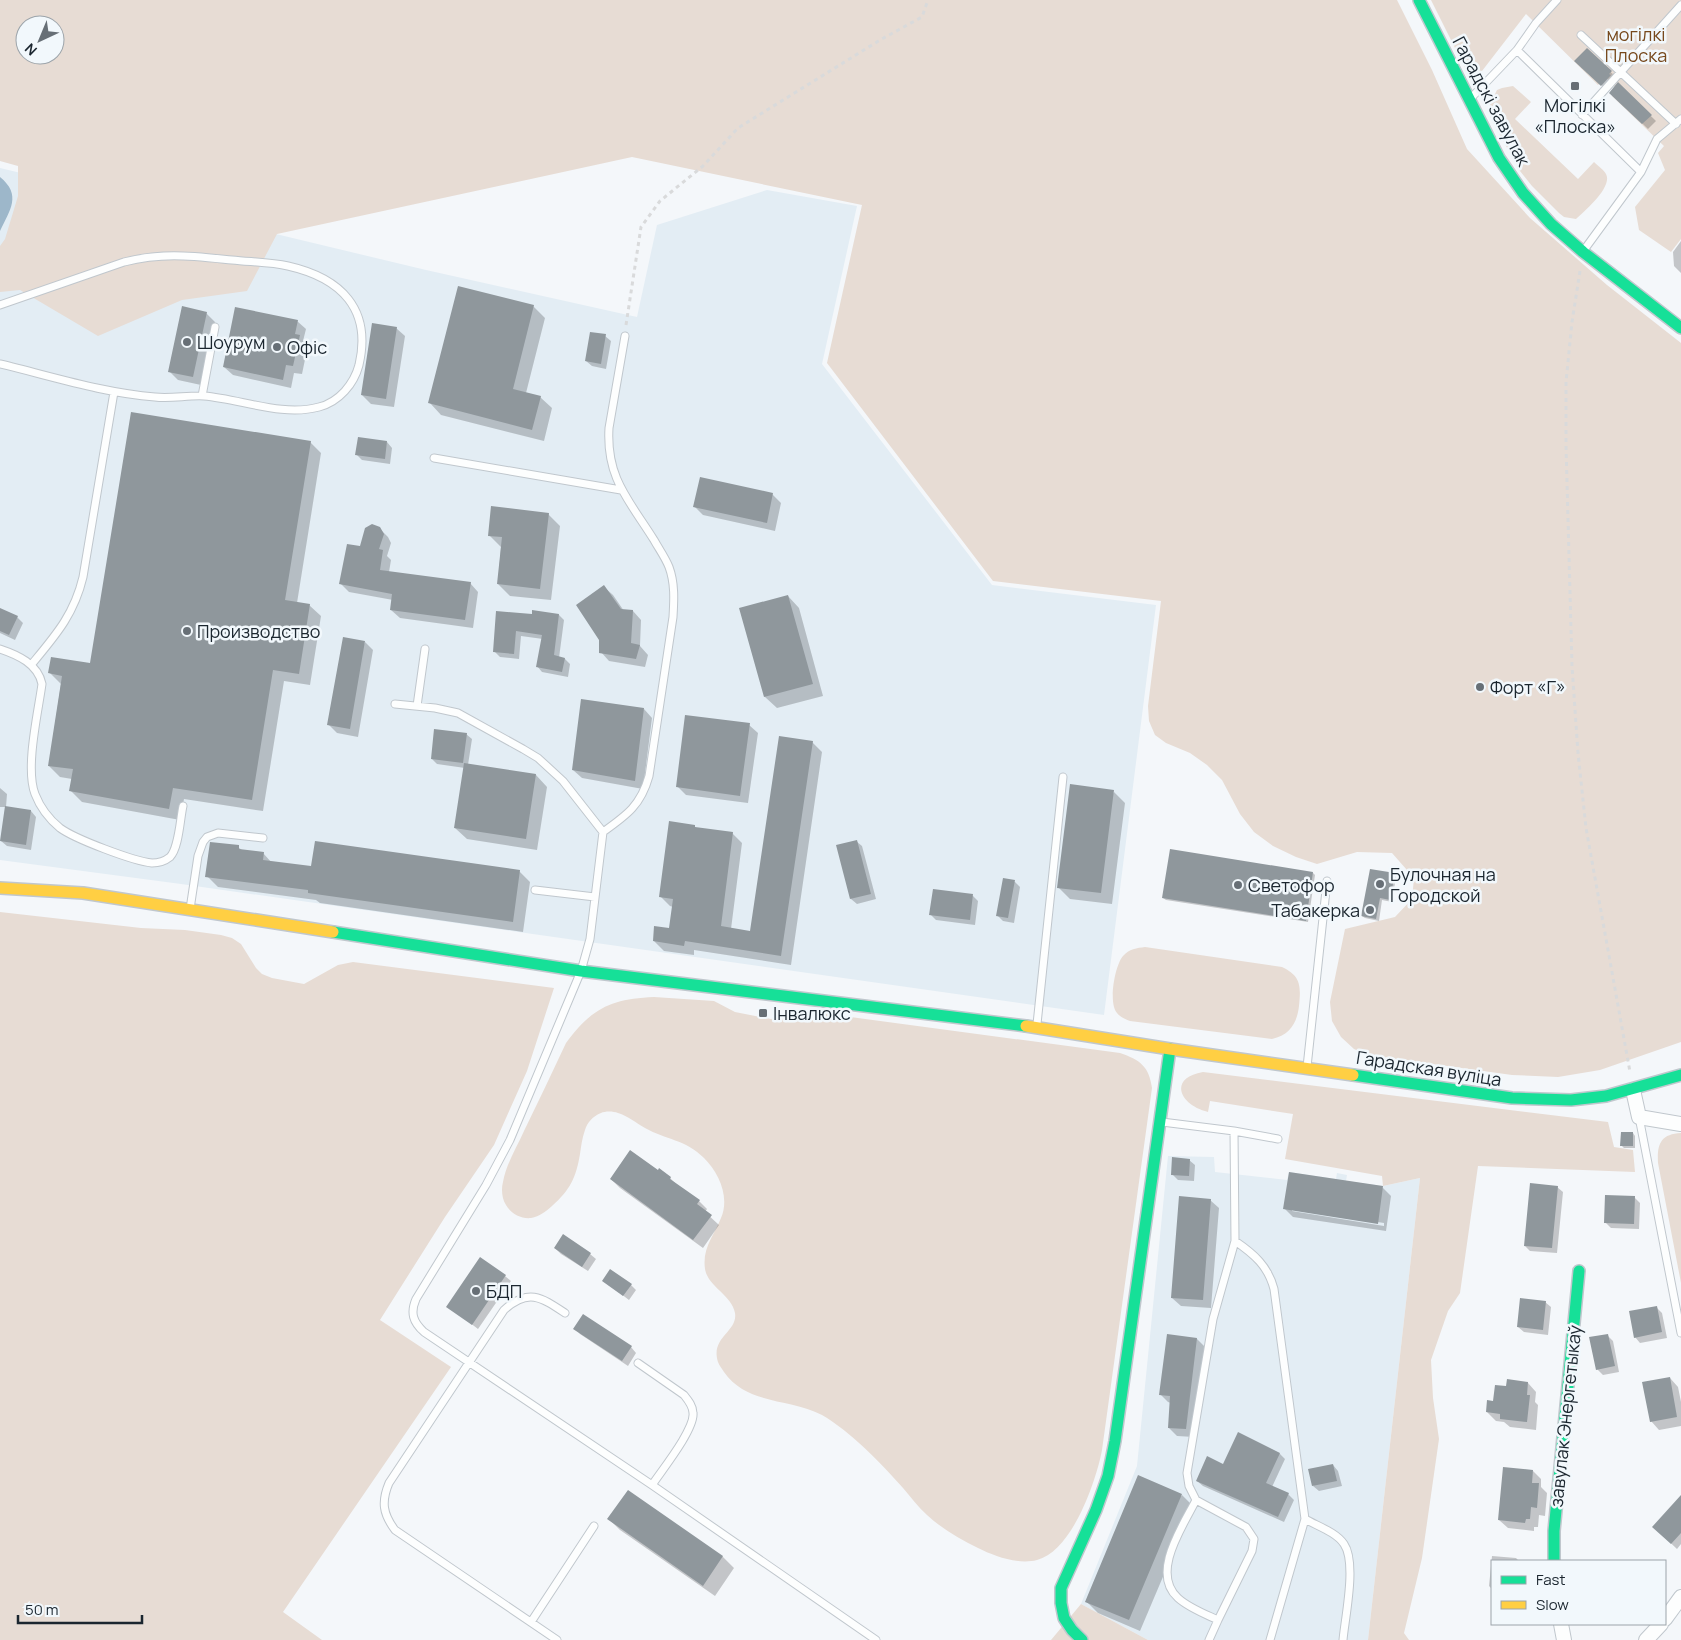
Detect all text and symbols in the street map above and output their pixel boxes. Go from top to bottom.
north arrow [15,15,65,65]
park label: могілкі Плоска [1605,22,1667,67]
street label: Гарадскі завулак [1448,32,1537,171]
text: N [20,39,41,60]
marker: Могілкі «Плоска» [1569,80,1581,92]
place label: Могілкі «Плоска» [1534,93,1616,138]
place label: Шоурум [197,330,265,354]
place label: Офіс [287,335,327,359]
marker: Шоурум [181,336,193,348]
marker: Офіс [271,341,283,353]
place label: Производство [197,619,320,643]
marker: Производство [181,625,193,637]
place label: Форт «Г» [1490,675,1566,699]
marker: Форт «Г» [1474,681,1486,693]
place label: Булочная на Городской [1390,862,1496,907]
place label: Светофор [1248,873,1335,897]
marker: Булочная на Городской [1374,878,1386,890]
marker: Светофор [1232,879,1244,891]
place label: Табакерка [1271,898,1360,922]
marker: Табакерка [1364,904,1376,916]
place label: Інвалюкс [773,1001,851,1025]
marker: Інвалюкс [757,1007,769,1019]
street label: Гарадская вуліца [1355,1045,1503,1091]
place label: БДП [486,1279,522,1303]
marker: БДП [470,1285,482,1297]
street label: завулак Энергетыкаў [1543,1323,1587,1508]
legend [1491,1560,1666,1625]
text: Fast [1536,1569,1565,1590]
scale bar [18,1592,141,1624]
text: Slow [1536,1594,1569,1615]
text: 50 m [25,1599,59,1620]

